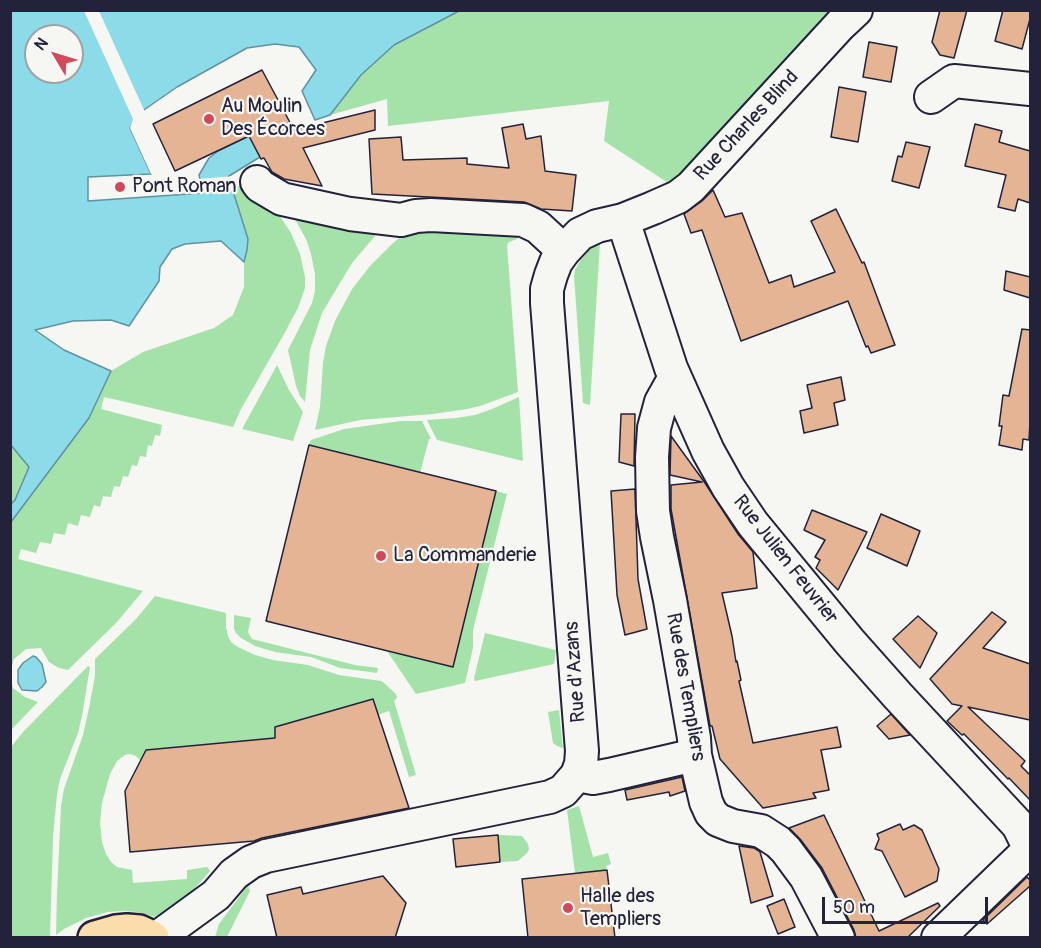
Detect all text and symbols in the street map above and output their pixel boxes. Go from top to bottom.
north arrow [24,24,84,84]
text: N [30,34,53,55]
street label: Rue Charles Blind [690,66,804,186]
place label: Au Moulin Des Écorces [221,95,325,142]
marker: Au Moulin Des Écorces [202,112,216,126]
place label: Pont Roman [132,175,237,199]
marker: Pont Roman [113,180,127,194]
street label: Rue Julien Feuvrier [727,491,843,629]
place label: La Commanderie [393,544,536,568]
marker: La Commanderie [374,549,388,563]
street label: Rue des Templiers [660,611,710,763]
street label: Rue d'Azans [560,621,592,723]
place label: Halle des Templiers [580,885,661,932]
scale bar [825,885,992,923]
text: 50 m [833,896,875,919]
marker: Halle des Templiers [561,901,575,915]

